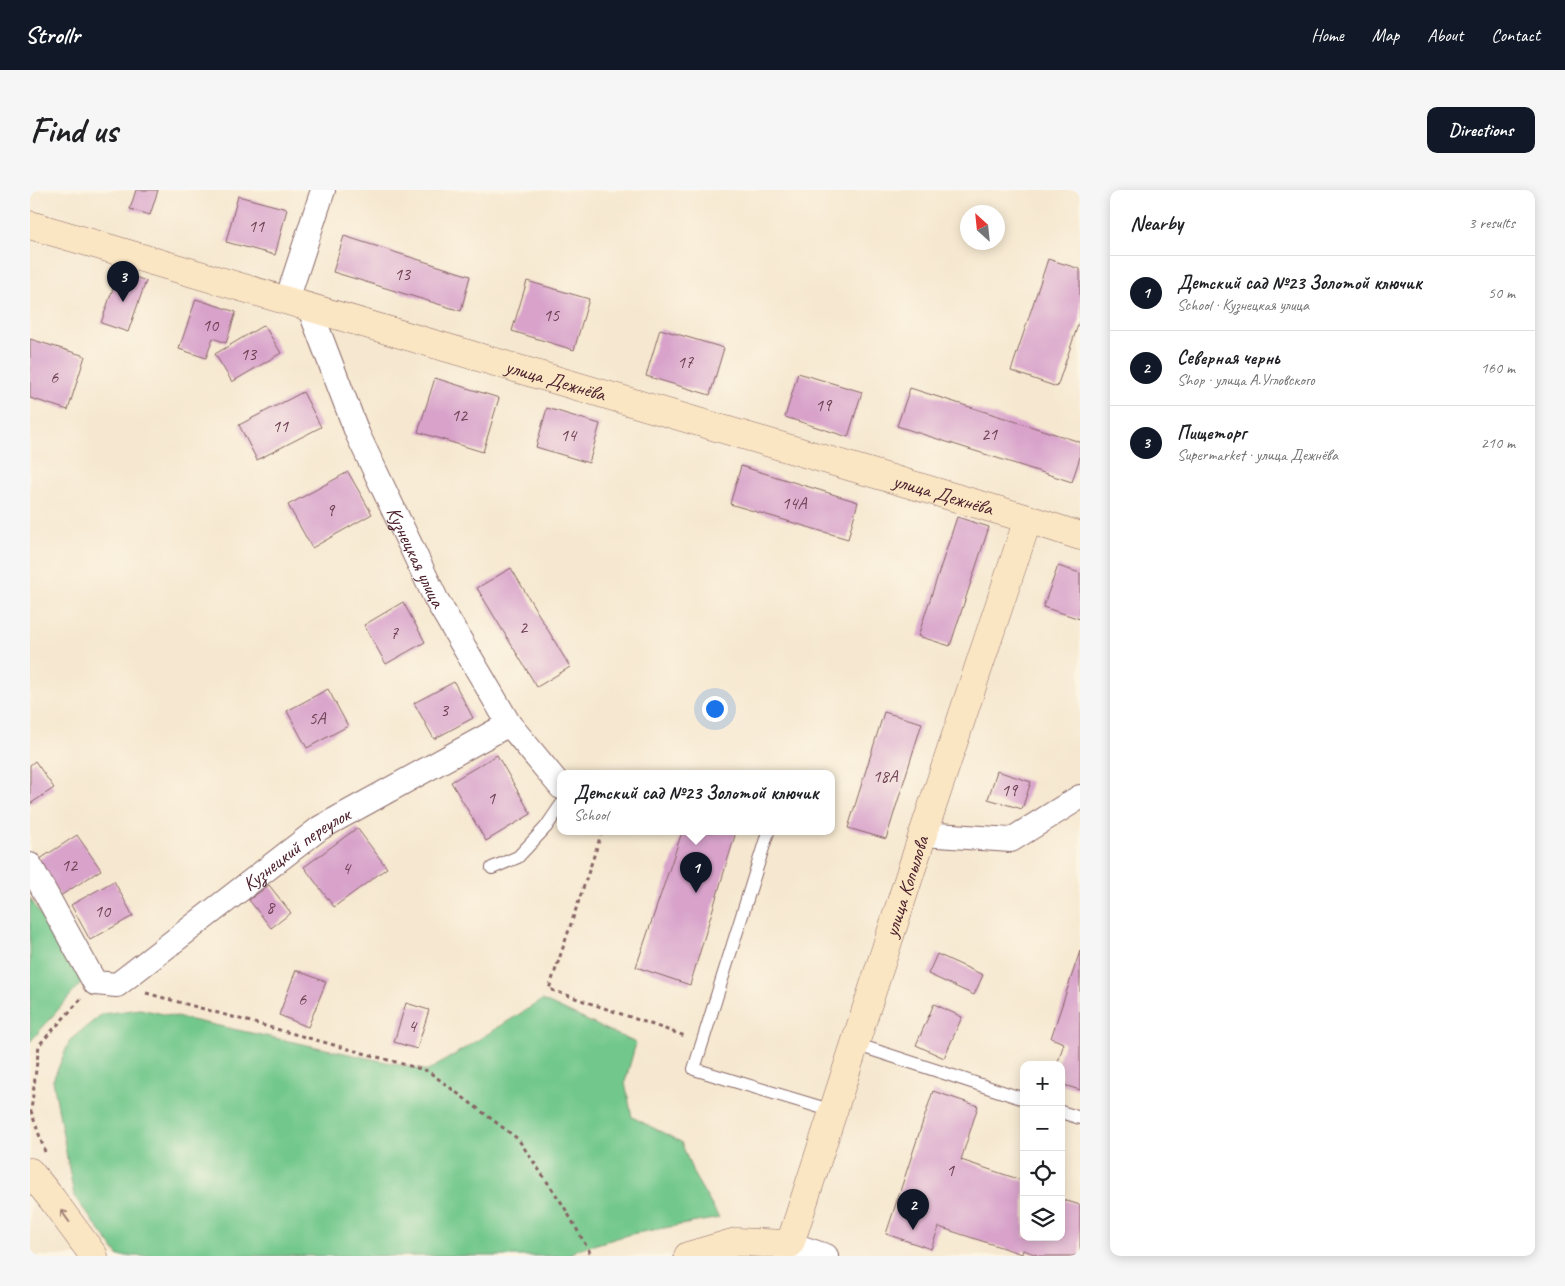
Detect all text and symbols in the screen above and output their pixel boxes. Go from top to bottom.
text: Strollr [25,20,80,50]
text: Home [1311,24,1344,46]
text: Map [1372,24,1399,46]
text: About [1427,24,1463,46]
text: Contact [1491,24,1540,46]
button: Directions [1427,107,1535,153]
text: Find us [30,108,117,153]
north arrow [960,205,1005,250]
text: Nearby [1130,210,1183,236]
text: 3 results [1468,213,1515,233]
house number: 11 [248,215,265,237]
pin: 3 [107,261,139,302]
house number: 13 [394,263,412,285]
text: Детский сад №23 Золотой ключик [1177,271,1421,295]
text: 1 [1142,283,1150,303]
text: 50 m [1488,283,1515,303]
text: School · Кузнецкая улица [1177,295,1309,315]
house number: 15 [543,304,560,326]
house number: 10 [202,314,220,336]
house number: 13 [240,343,258,365]
text: Северная чернь [1177,346,1280,370]
house number: 17 [677,351,694,373]
street label: улица Дежнёва [502,353,610,407]
text: 2 [1142,358,1150,378]
text: 160 m [1481,358,1515,378]
house number: 6 [50,366,59,388]
text: Shop · улица А.Угловского [1177,370,1315,390]
house number: 19 [815,394,833,416]
house number: 12 [451,404,469,426]
house number: 11 [272,415,289,437]
text: Пищеторг [1177,421,1246,445]
house number: 21 [981,423,998,445]
house number: 14 [560,424,578,446]
text: 3 [1142,433,1150,453]
text: 210 m [1481,433,1515,453]
text: Supermarket · улица Дежнёва [1177,445,1338,465]
street label: улица Дежнёва [889,467,997,521]
house number: 14А [781,492,808,514]
house number: 9 [326,499,336,521]
street label: Кузнецкая улица [381,502,451,613]
house number: 2 [519,616,529,638]
house number: 7 [390,622,399,644]
your location [702,696,728,722]
house number: 3 [440,699,450,721]
house number: 5А [308,707,327,729]
house number: 18А [872,765,899,787]
popup [557,770,835,835]
house number: 19 [1001,779,1019,801]
text: Детский сад №23 Золотой ключик [574,781,818,805]
house number: 1 [487,787,496,809]
street label: Кузнецкий переулок [237,801,356,896]
text: School [574,805,608,825]
street label: улица Копылова [878,831,935,941]
pin: 1 [680,852,712,893]
house number: 12 [61,854,79,876]
house number: 4 [342,857,352,879]
house number: 8 [266,896,276,918]
house number: 10 [94,900,112,922]
house number: 6 [298,988,307,1010]
house number: 4 [408,1015,418,1037]
map controls [1020,1061,1065,1241]
button: + [1020,1061,1065,1106]
button: − [1020,1106,1065,1151]
button: locate [1020,1151,1065,1196]
house number: 1 [946,1159,955,1181]
pin: 2 [897,1189,929,1230]
button: layers [1020,1196,1065,1241]
one-way arrow [60,1210,70,1224]

